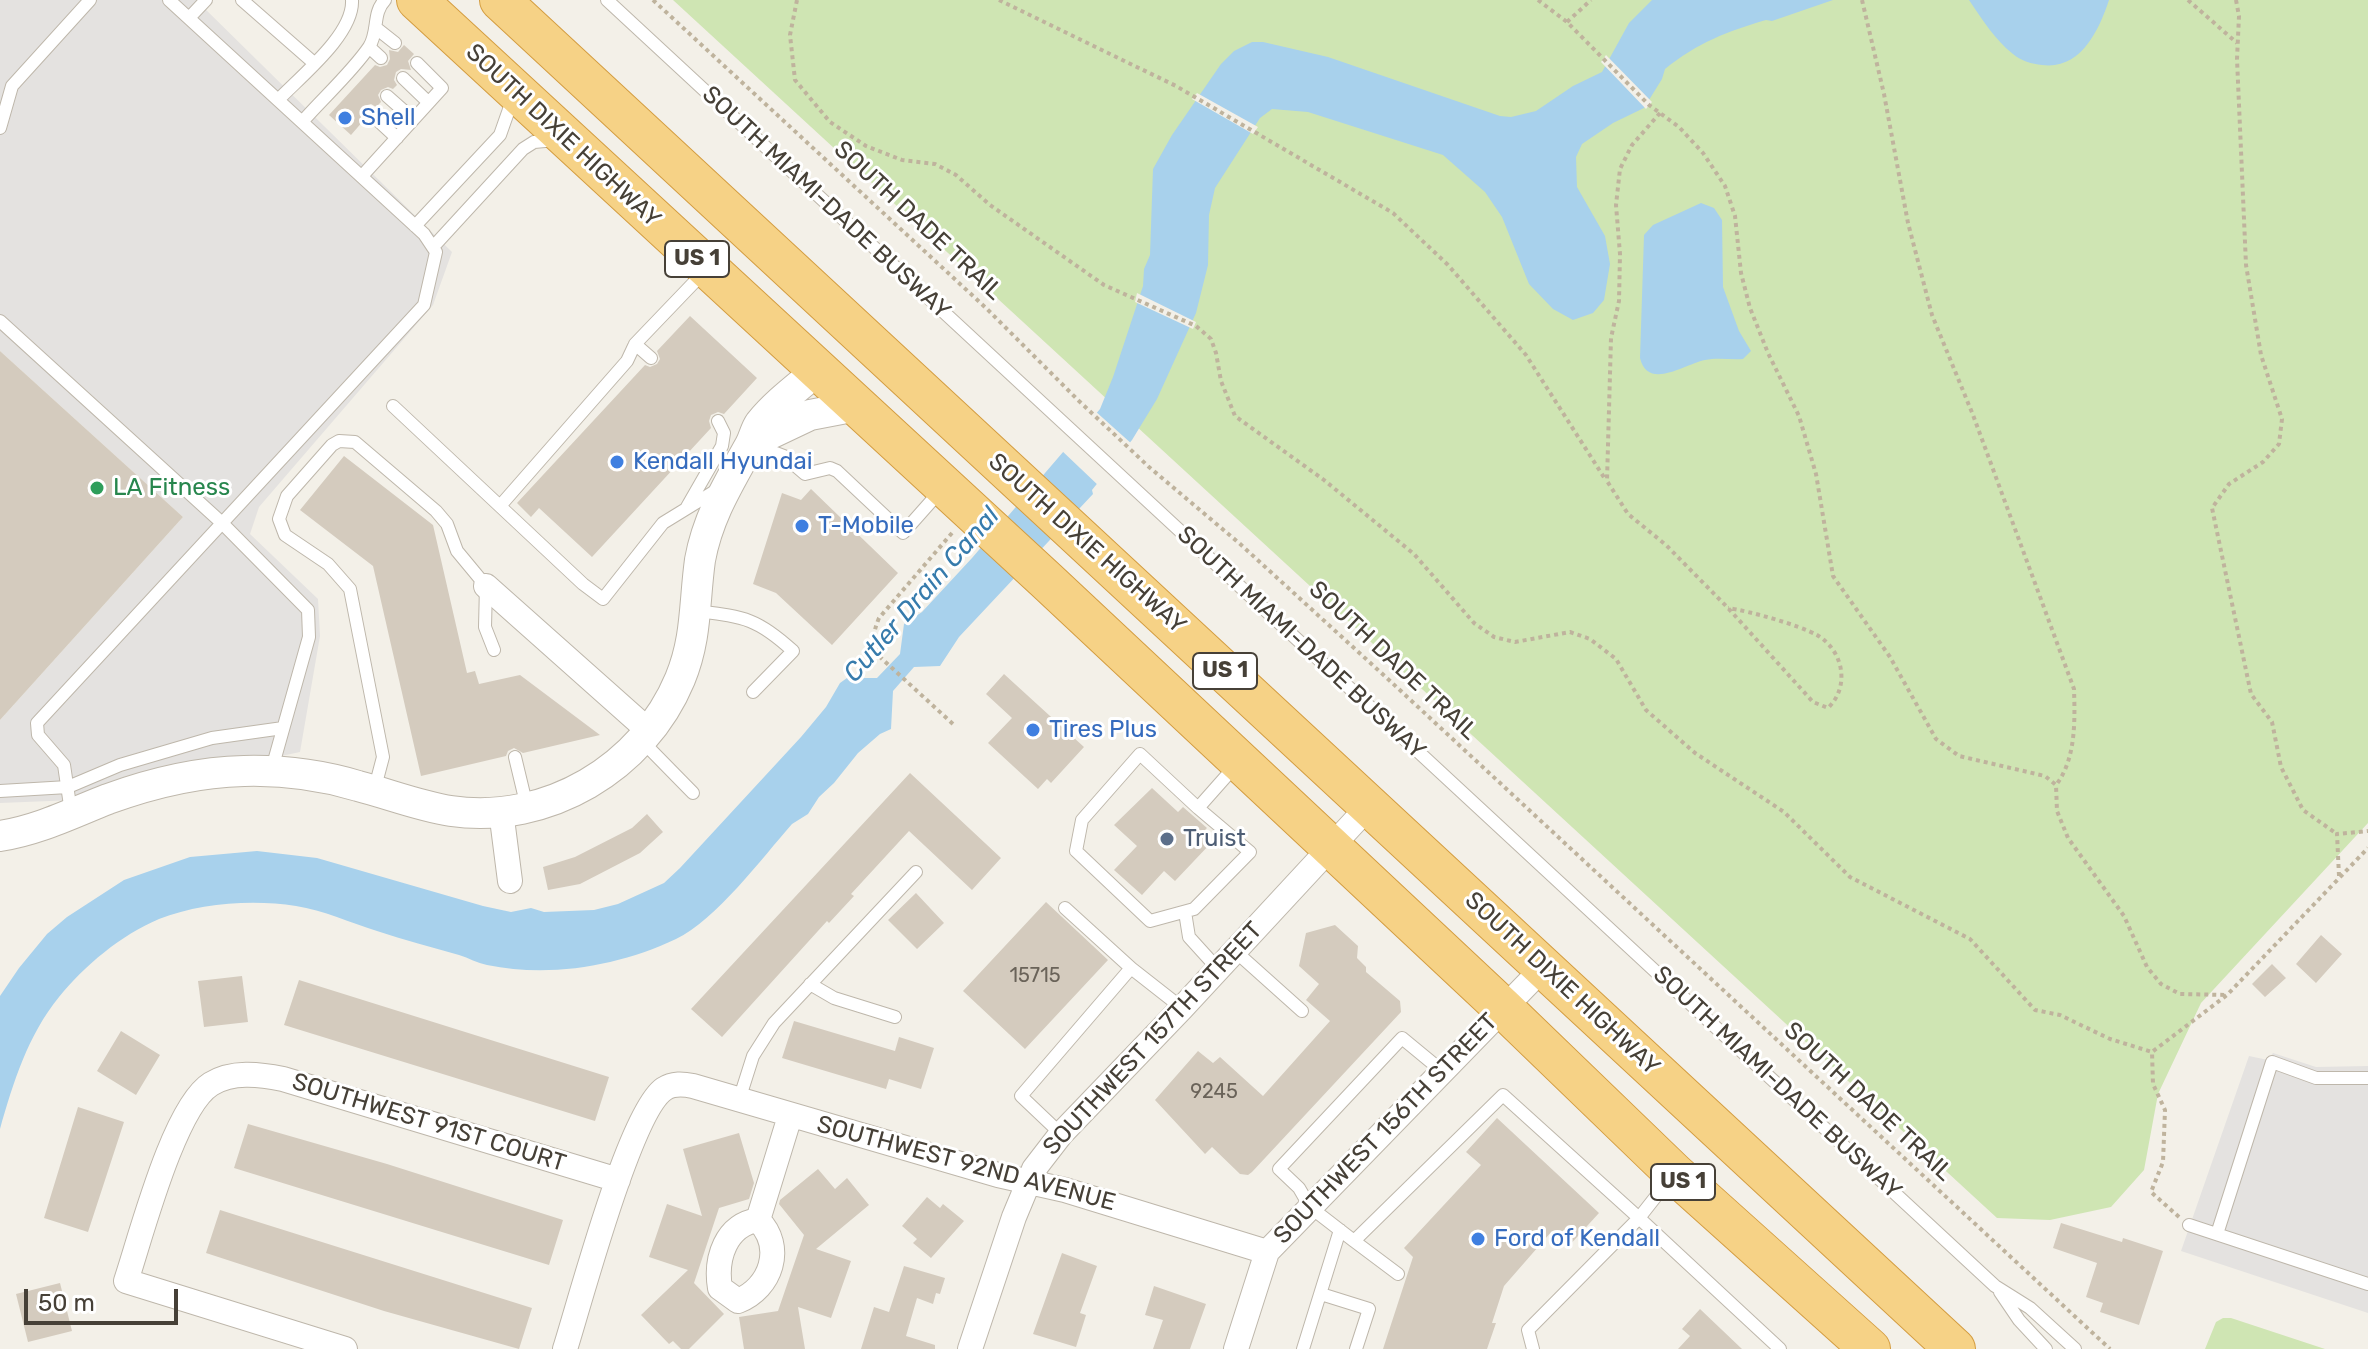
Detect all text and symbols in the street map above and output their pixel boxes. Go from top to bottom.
street label: SOUTH DIXIE HIGHWAY [460,38,666,234]
street label: SOUTH MIAMI-DADE BUSWAY [696,80,956,326]
place label: Shell [361,104,416,132]
marker: Shell [336,109,354,127]
street label: SOUTH DADE TRAIL [828,135,1008,307]
road number: US 1 [665,241,729,277]
place label: Kendall Hyundai [633,448,812,476]
street label: SOUTH DIXIE HIGHWAY [982,448,1192,640]
marker: Kendall Hyundai [608,453,626,471]
place label: LA Fitness [113,474,230,502]
marker: LA Fitness [88,479,106,497]
water label: Cutler Drain Canal [837,501,1007,689]
place label: T-Mobile [818,512,914,540]
marker: T-Mobile [793,517,811,535]
street label: SOUTH MIAMI-DADE BUSWAY [1171,520,1431,766]
street label: SOUTH DADE TRAIL [1303,575,1483,747]
road number: US 1 [1193,653,1257,689]
place label: Tires Plus [1049,716,1157,744]
marker: Tires Plus [1024,721,1042,739]
place label: Truist [1183,825,1246,853]
marker: Truist [1158,830,1176,848]
street label: SOUTH DIXIE HIGHWAY [1459,886,1665,1082]
street label: SOUTHWEST 157TH STREET [1037,916,1269,1162]
street label: SOUTH MIAMI-DADE BUSWAY [1647,960,1907,1206]
house number: 15715 [1009,964,1061,988]
street label: SOUTHWEST 156TH STREET [1268,1008,1504,1250]
street label: SOUTH DADE TRAIL [1778,1016,1958,1188]
street label: SOUTHWEST 91ST COURT [289,1068,569,1178]
house number: 9245 [1190,1080,1238,1104]
street label: SOUTHWEST 92ND AVENUE [814,1110,1118,1218]
road number: US 1 [1651,1164,1715,1200]
place label: Ford of Kendall [1494,1225,1660,1253]
marker: Ford of Kendall [1469,1230,1487,1248]
scale bar [28,1273,182,1323]
text: 50 m [38,1289,95,1317]

